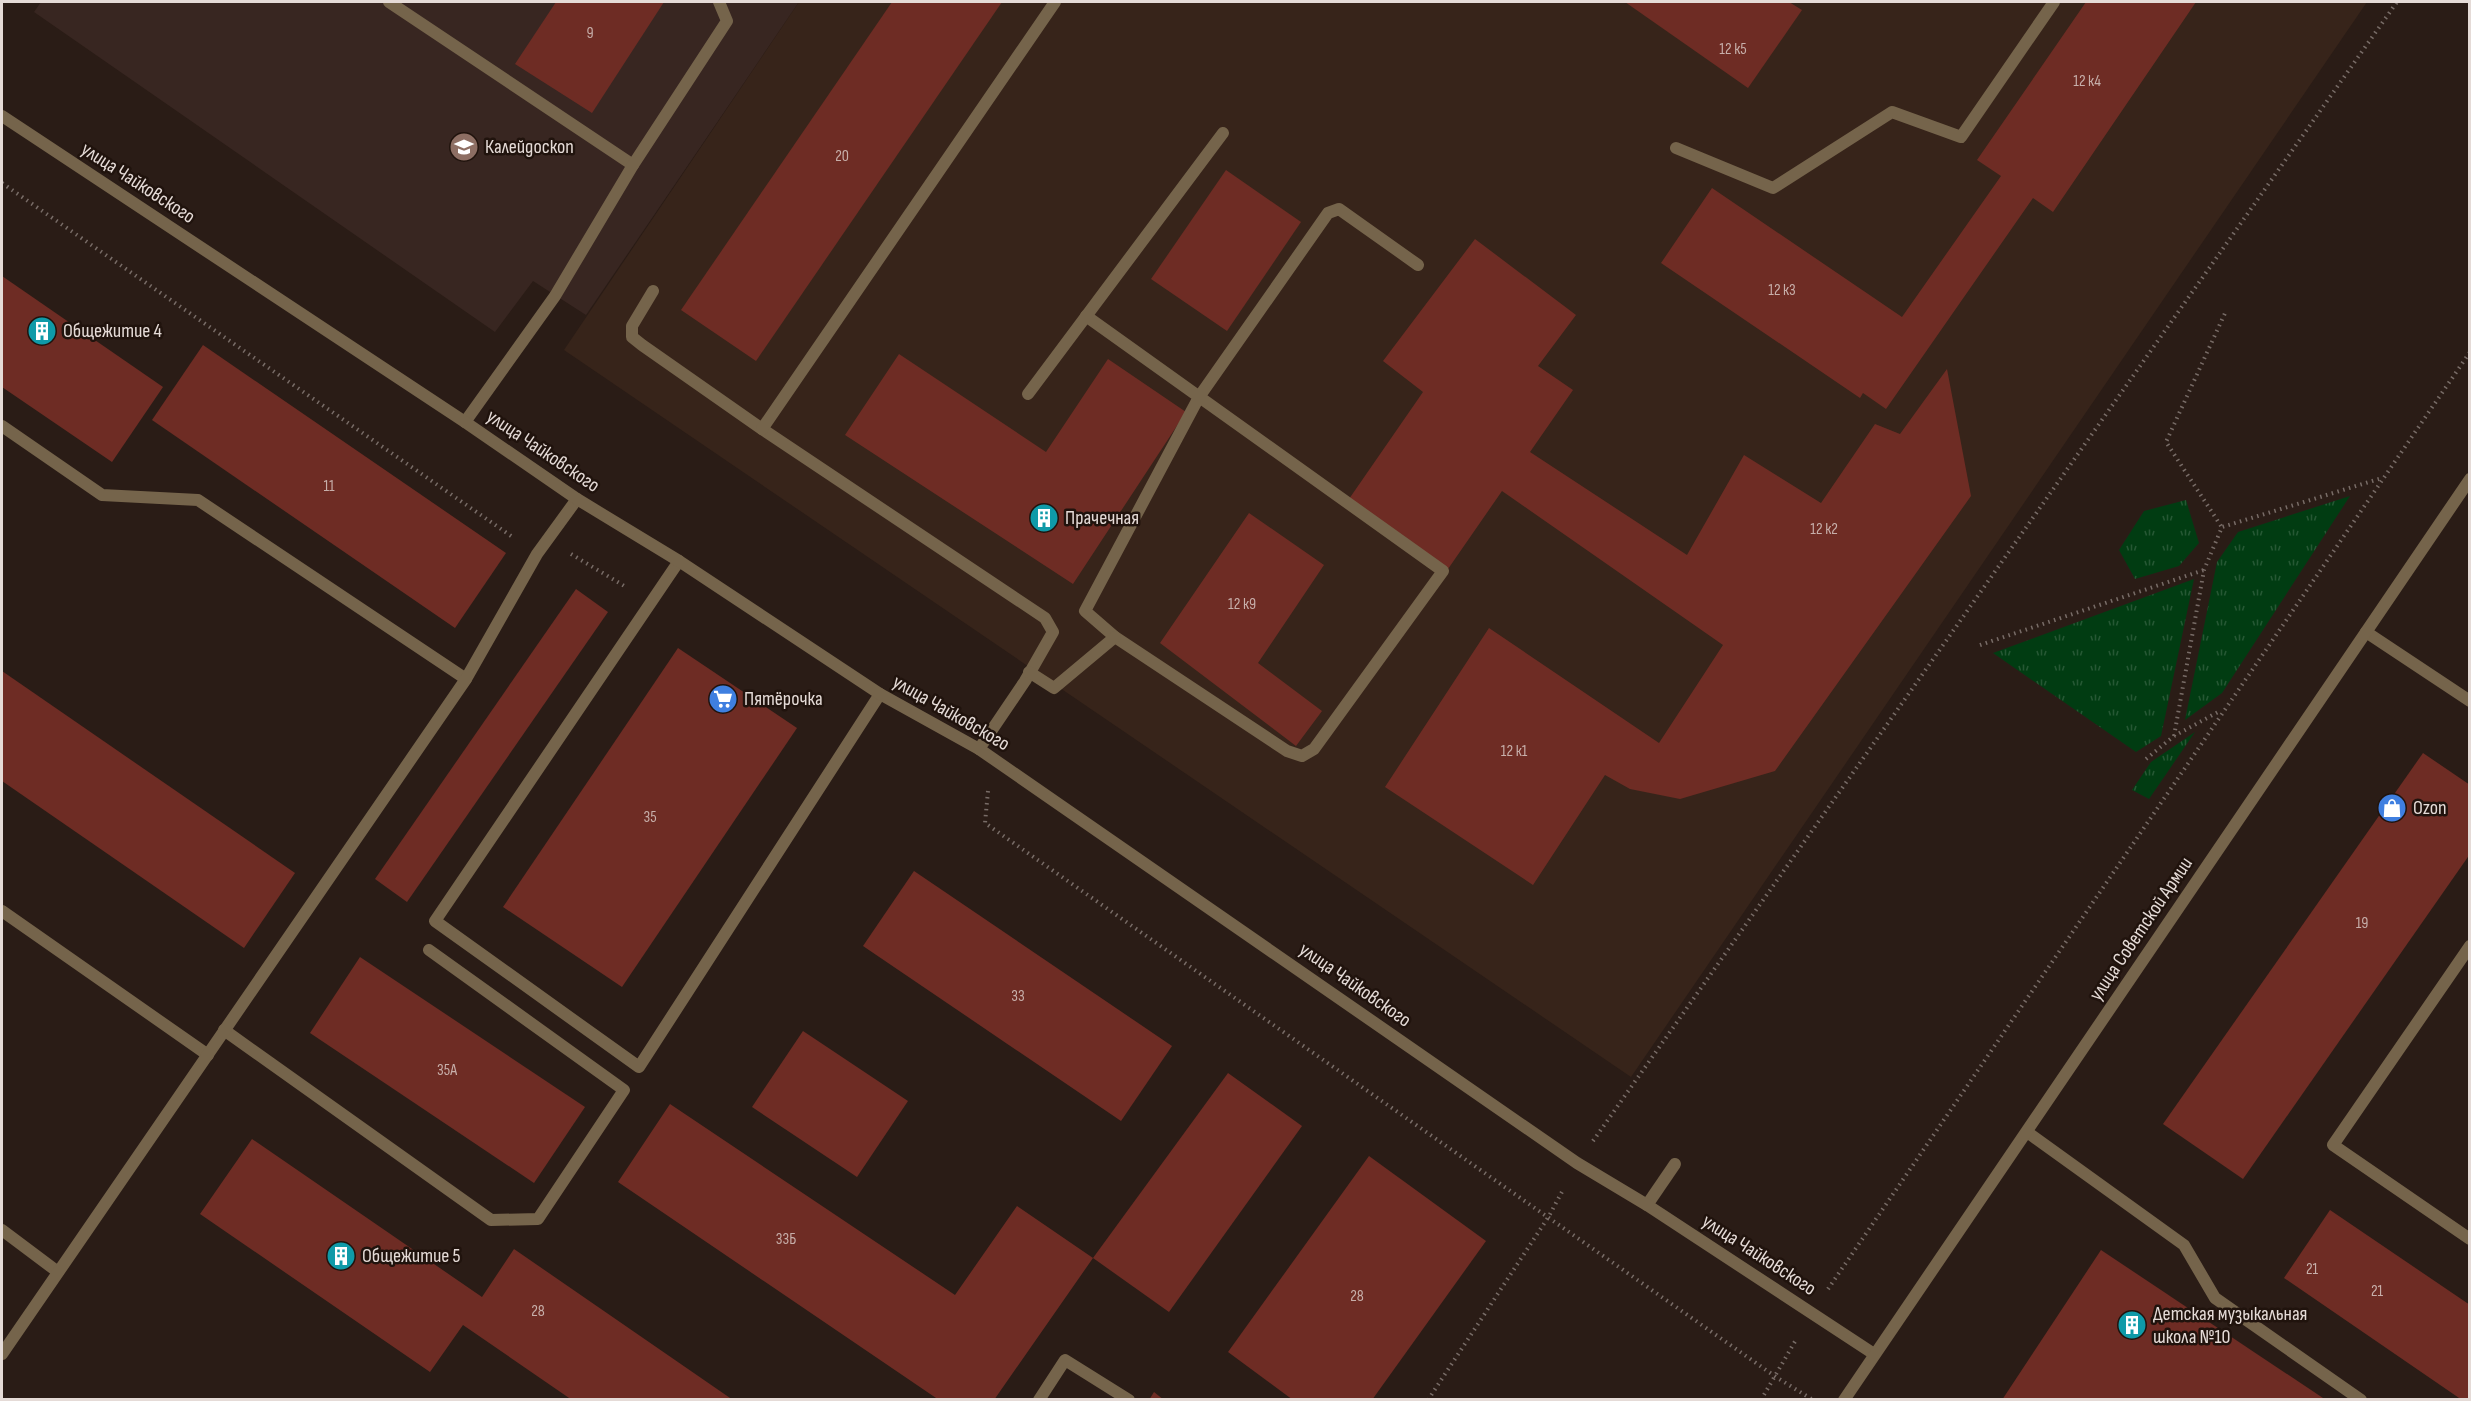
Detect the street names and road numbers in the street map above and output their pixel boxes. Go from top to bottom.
street label: улица Чайковского [76,137,200,229]
street label: улица Чайковского [482,404,604,498]
street label: улица Чайковского [888,670,1014,756]
street label: улица Советской Армии [2084,853,2198,1005]
street label: улица Чайковского [1294,938,1416,1032]
street label: улица Чайковского [1697,1209,1821,1301]

